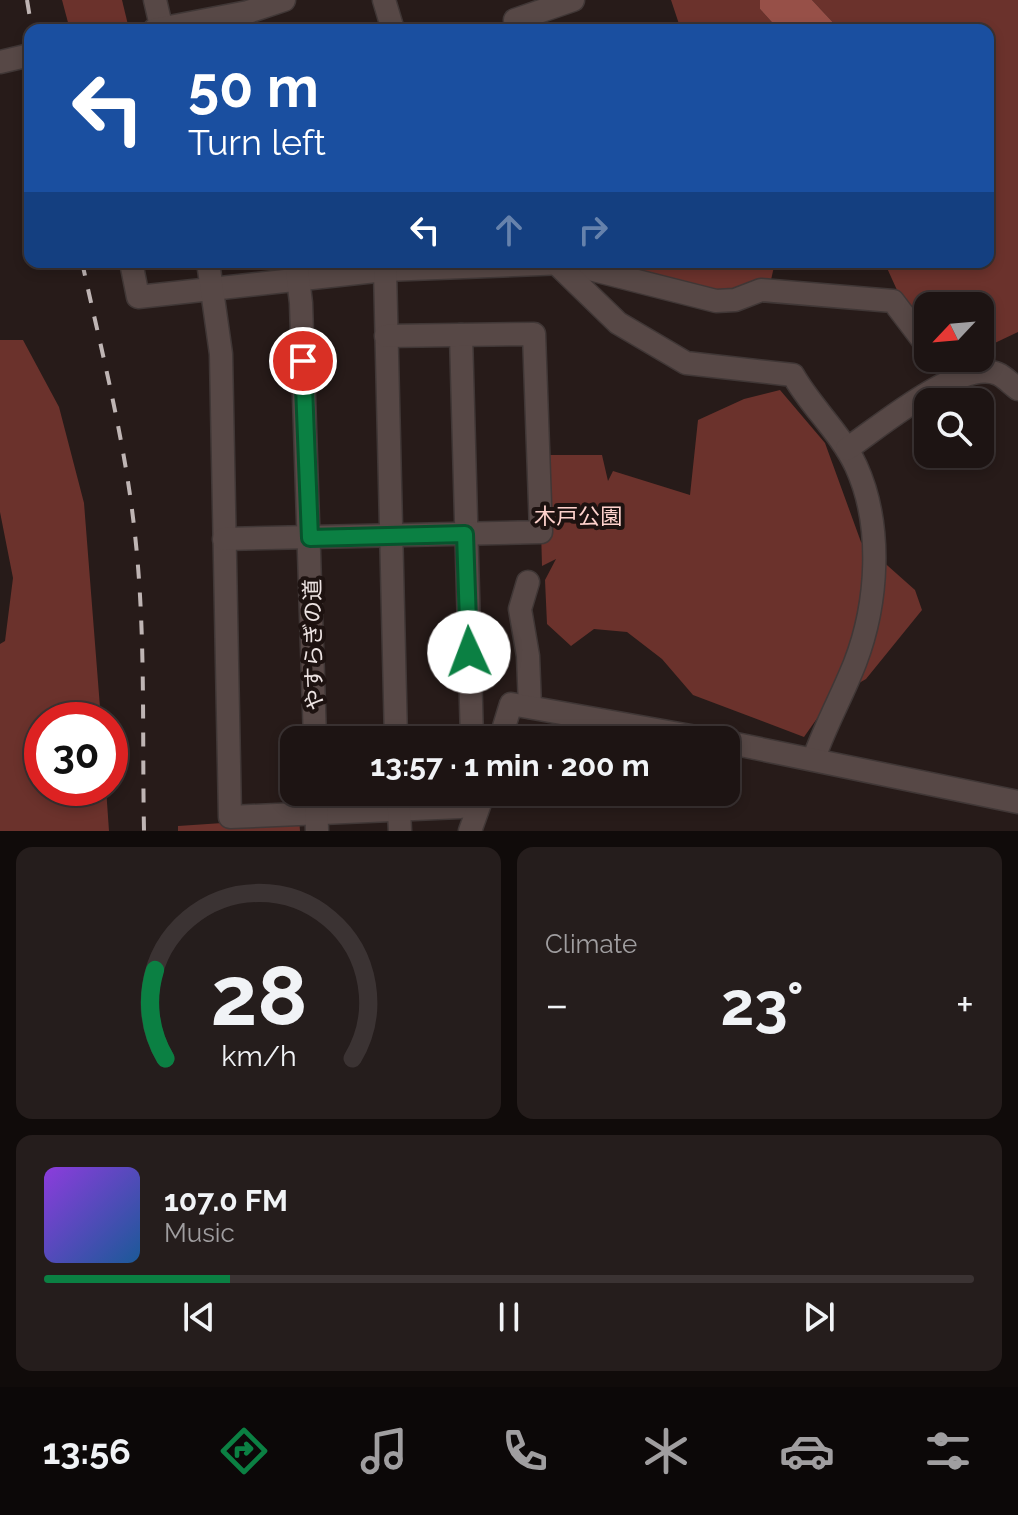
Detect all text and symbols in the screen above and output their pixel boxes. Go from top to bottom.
text: 50 m [188,54,319,120]
icon: left [56,56,160,160]
text: Turn left [188,121,326,163]
icon: left [403,208,447,252]
icon: ahead [487,208,531,252]
icon: right [571,208,615,252]
north arrow [914,292,994,372]
map controls [914,292,994,468]
pin [269,327,337,395]
icon: arrive [281,339,325,383]
button: search [914,388,994,468]
park label: 木戸公園 [534,503,622,529]
street label: やすらぎの道 [299,579,327,711]
position arrow [427,610,511,694]
speed limit sign: 30 [24,702,128,806]
text: 13:57 · 1 min · 200 m [370,748,650,783]
text: Climate [545,929,637,959]
text: 28 [210,947,307,1044]
text: 23° [720,969,804,1039]
text: − [545,979,569,1030]
text: + [956,979,974,1030]
text: km/h [221,1039,296,1073]
text: 107.0 FM [164,1183,288,1218]
text: Music [164,1218,235,1248]
icon: previous [177,1295,221,1339]
icon: pause [487,1295,531,1339]
icon: next [797,1295,841,1339]
icon: directions [216,1423,272,1479]
icon: music [356,1423,412,1479]
icon: phone [497,1423,553,1479]
icon: climate [638,1423,694,1479]
icon: car [779,1423,835,1479]
icon: filters [920,1423,976,1479]
text: 13:56 [42,1430,131,1472]

